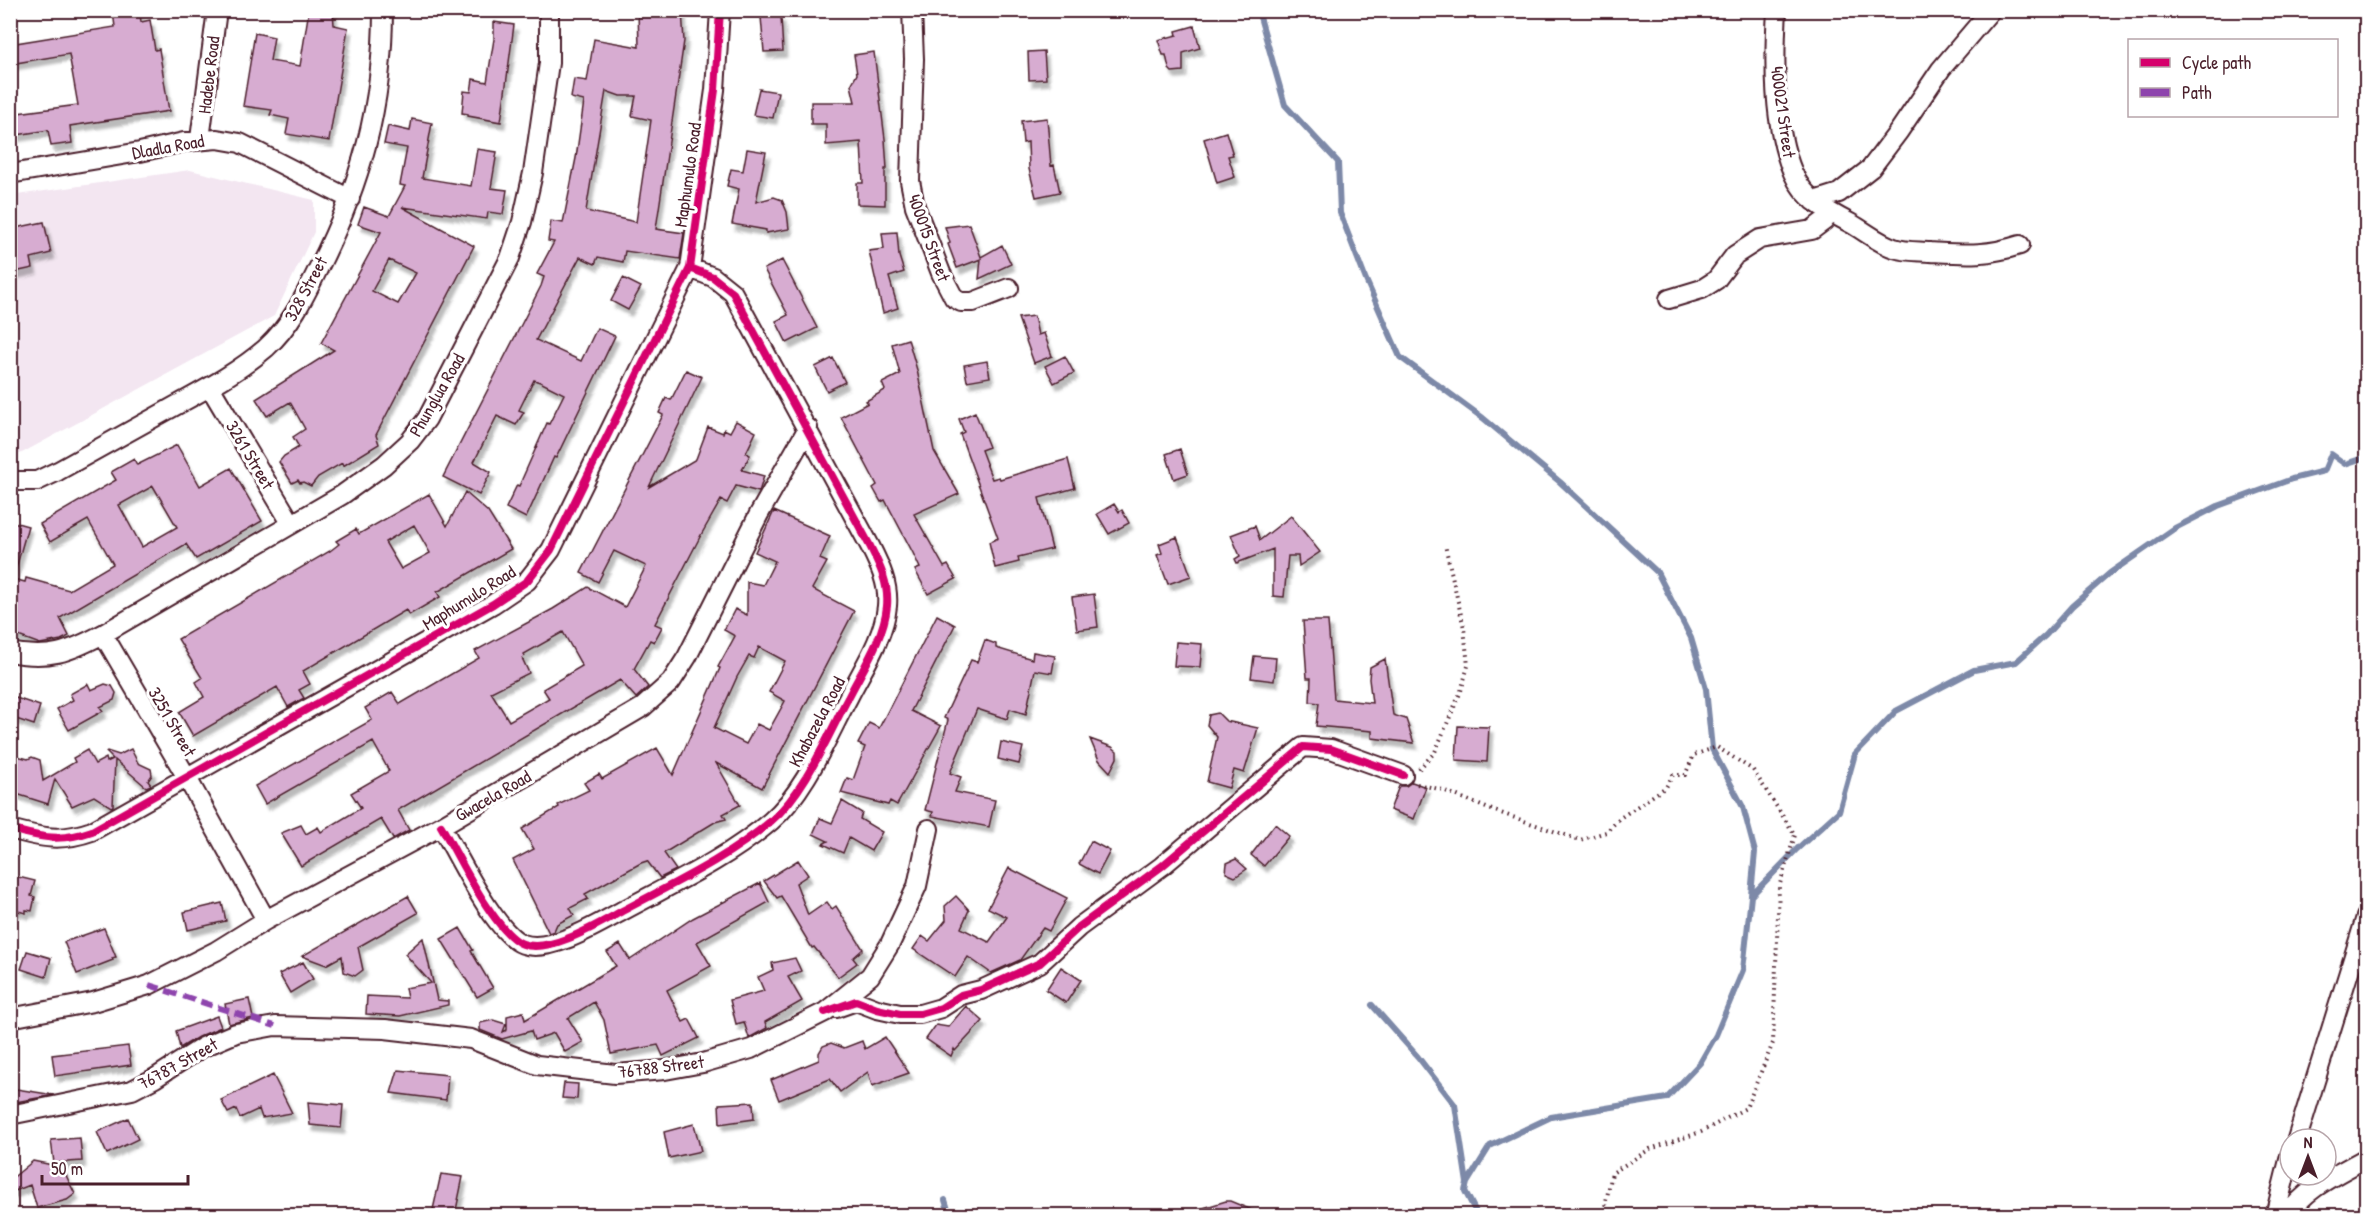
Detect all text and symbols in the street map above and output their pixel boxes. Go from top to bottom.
street label: Hadebe Road [191,35,226,115]
legend [2128,39,2338,117]
text: Cycle path [2182,50,2252,75]
street label: 400021 Street [1765,65,1802,160]
text: Path [2182,80,2212,105]
street label: Maphumulo Road [668,121,707,229]
street label: Dladla Road [130,128,206,165]
street label: 400015 Street [902,191,957,286]
street label: 328 Street [278,251,333,326]
street label: Phunglua Road [403,349,470,441]
street label: 3261 Street [220,416,281,495]
street label: Maphumulo Road [417,559,520,636]
street label: Khabazela Road [782,672,851,771]
street label: 3251 Street [142,682,203,762]
street label: Gwacela Road [450,764,535,827]
street label: 76787 Street [133,1031,223,1096]
street label: 76788 Street [616,1049,706,1084]
north arrow [2278,1127,2338,1187]
text: N [2304,1131,2313,1153]
scale bar [42,1148,188,1186]
text: 50 m [51,1156,83,1181]

